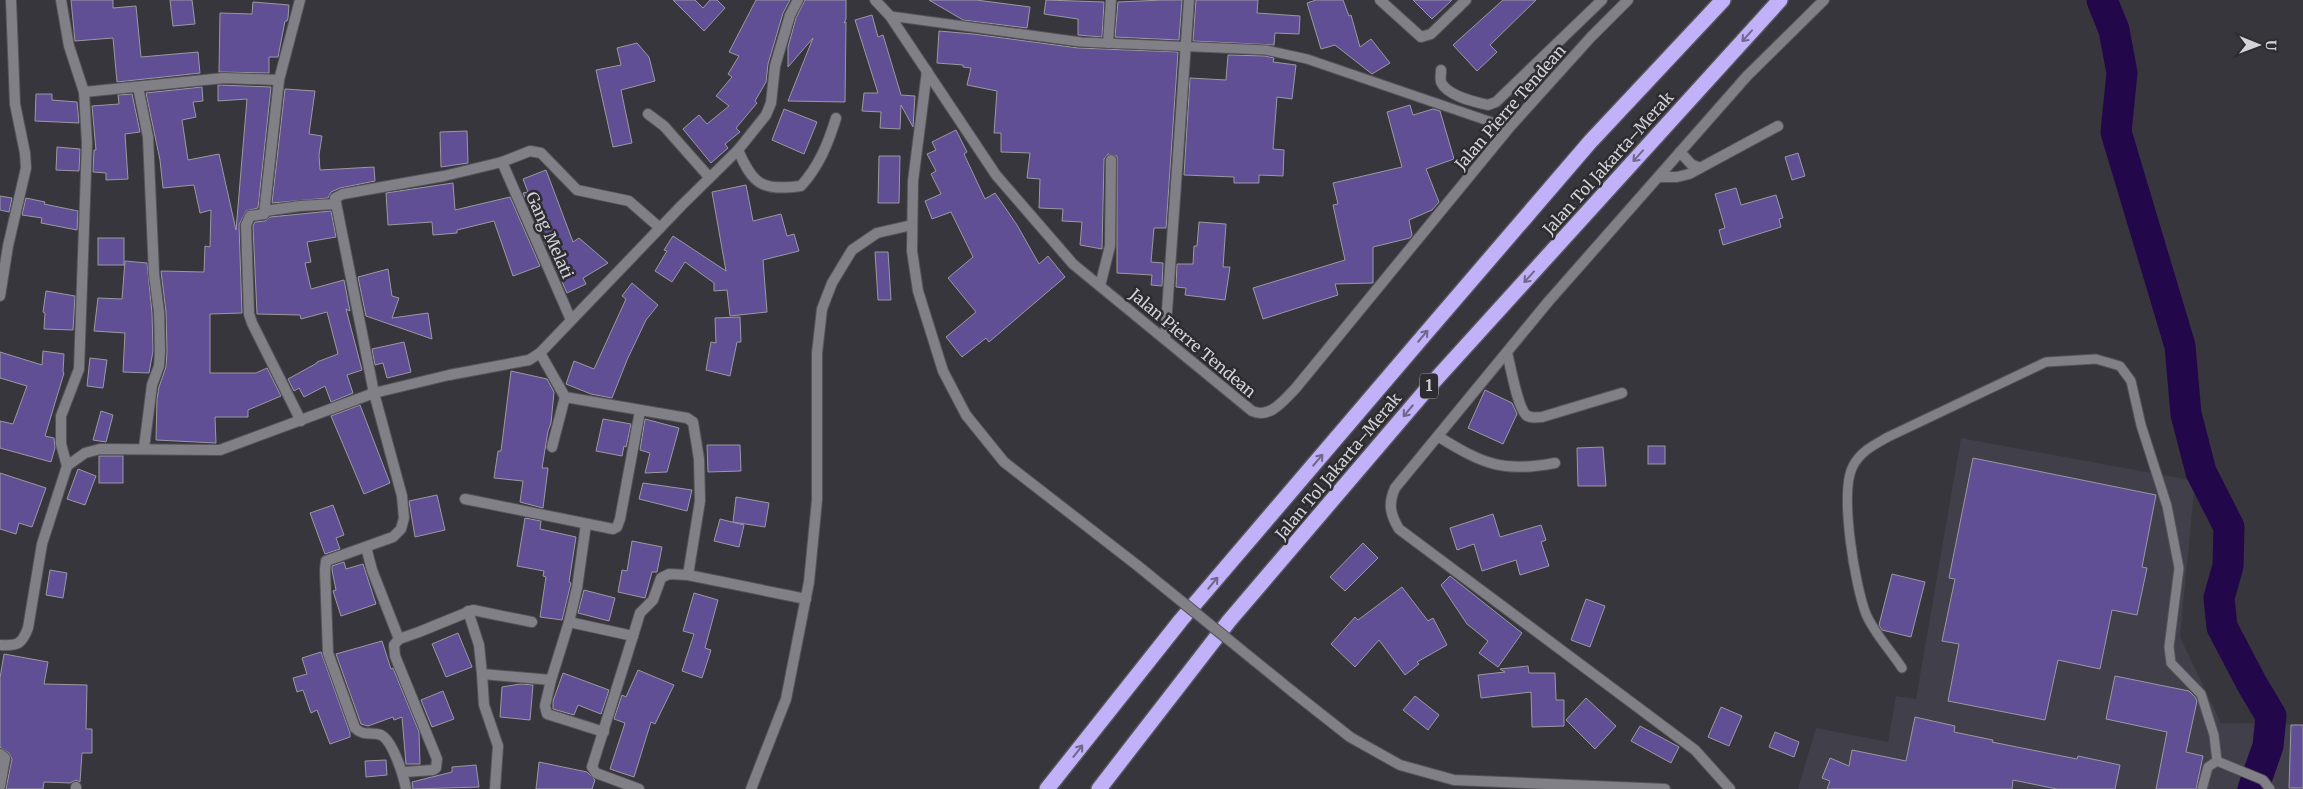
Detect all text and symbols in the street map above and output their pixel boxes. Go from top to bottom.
north arrow [2233,20,2283,70]
one-way arrow [1741,30,1753,43]
street label: Jalan Pierre Tendean [1450,40,1570,174]
text: U [2262,40,2280,51]
street label: Jalan Tol Jakarta–Merak [1538,87,1678,239]
one-way arrow [1632,150,1644,163]
street label: Gang Melati [522,188,578,282]
one-way arrow [1523,270,1534,283]
street label: Jalan Pierre Tendean [1125,284,1261,402]
one-way arrow [1418,330,1429,343]
road number: 1 [1420,374,1438,398]
street label: Jalan Tol Jakarta–Merak [1270,388,1406,544]
one-way arrow [1403,404,1414,417]
one-way arrow [1312,453,1324,466]
one-way arrow [1207,577,1218,590]
one-way arrow [1072,745,1083,758]

